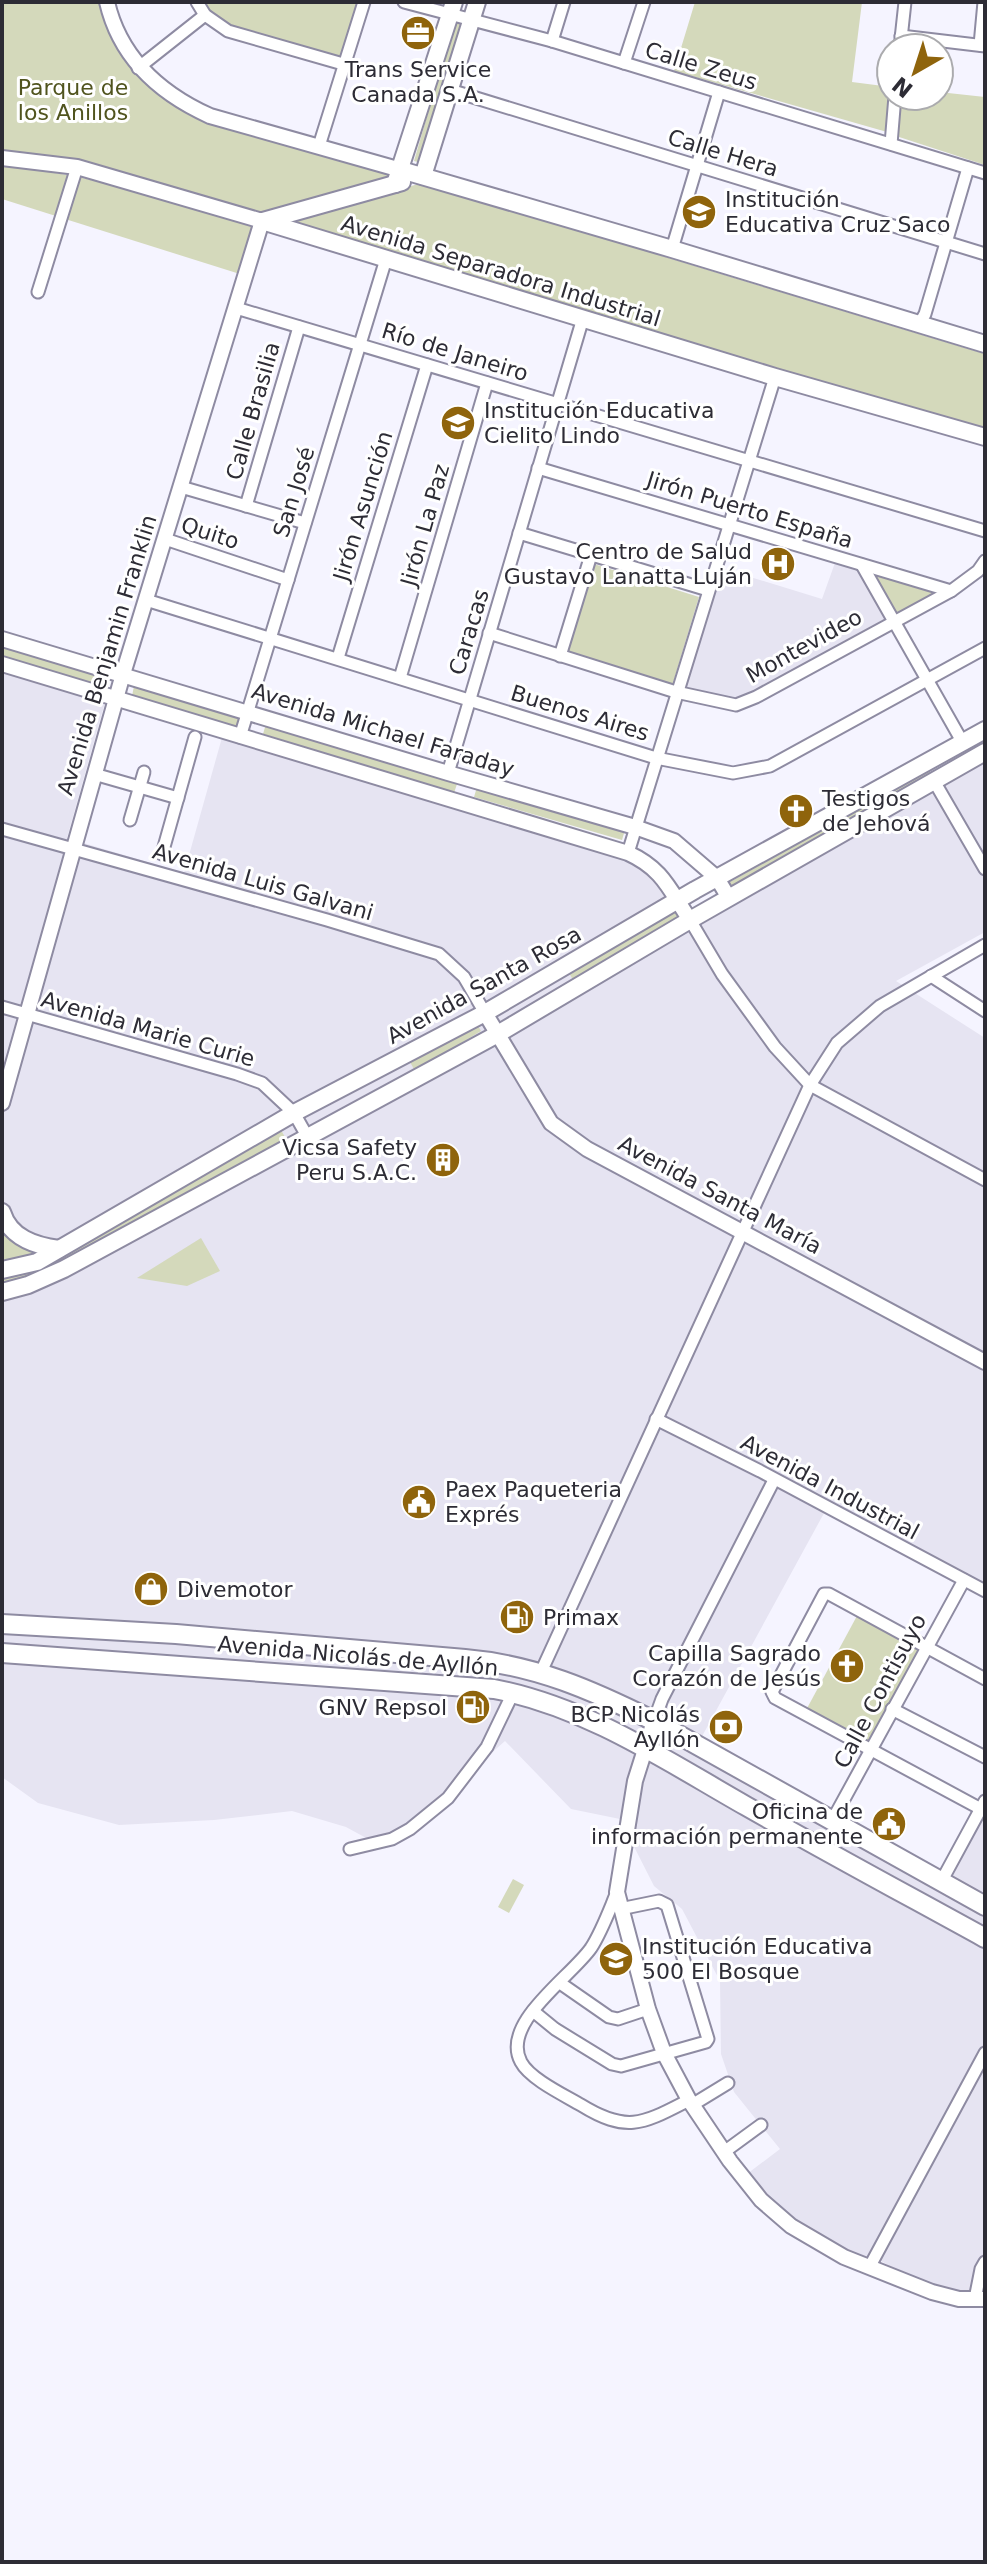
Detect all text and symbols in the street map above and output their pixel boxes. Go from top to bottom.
office icon: Trans Service Canada S.A. [399,14,437,52]
north arrow [875,32,955,112]
street label: Calle Zeus [642,37,760,95]
place label: Trans Service Canada S.A. [344,57,491,107]
text: N [888,72,918,103]
park label: Parque de los Anillos [18,75,128,125]
street label: Calle Hera [665,124,781,182]
place label: Institución Educativa Cruz Saco [725,187,951,237]
school or university icon: Institución Educativa Cruz Saco [680,193,718,231]
street label: Avenida Separadora Industrial [338,210,664,332]
street label: Río de Janeiro [379,318,531,386]
street label: Calle Brasilia [221,339,285,483]
place label: Institución Educativa Cielito Lindo [484,398,714,448]
school or university icon: Institución Educativa Cielito Lindo [439,404,477,442]
street label: Jirón Asunción [328,428,398,586]
street label: San José [268,444,320,540]
street label: Jirón La Paz [395,461,454,591]
street label: Jirón Puerto España [642,466,856,553]
street label: Avenida Benjamin Franklin [52,512,162,798]
street label: Quito [178,512,242,554]
place label: Centro de Salud Gustavo Lanatta Luján [504,539,752,589]
hospital icon: Centro de Salud Gustavo Lanatta Luján [759,545,797,583]
street label: Caracas [444,586,494,678]
street label: Montevideo [742,604,866,688]
street label: Avenida Michael Faraday [249,678,517,782]
street label: Buenos Aires [508,680,652,746]
place label: Testigos de Jehová [821,786,930,836]
church icon: Testigos de Jehová [777,792,815,830]
street label: Avenida Luis Galvani [150,839,376,925]
street label: Avenida Santa Rosa [383,921,585,1049]
street label: Avenida Marie Curie [38,987,258,1071]
street label: Avenida Santa María [614,1131,826,1259]
place label: Vicsa Safety Peru S.A.C. [282,1135,417,1185]
building icon: Vicsa Safety Peru S.A.C. [424,1141,462,1179]
street label: Avenida Industrial [737,1429,923,1545]
place label: Paex Paqueteria Exprés [445,1477,622,1527]
public building icon: Paex Paqueteria Exprés [400,1483,438,1521]
shop icon: Divemotor [132,1570,170,1608]
place label: Divemotor [177,1577,294,1602]
fuel station icon: Primax [498,1598,536,1636]
place label: Primax [543,1605,619,1630]
street label: Calle Contisuyo [829,1610,931,1772]
street label: Avenida Nicolás de Ayllón [217,1631,499,1681]
place label: Capilla Sagrado Corazón de Jesús [632,1641,821,1691]
church icon: Capilla Sagrado Corazón de Jesús [828,1647,866,1685]
fuel station icon: GNV Repsol [454,1688,492,1726]
place label: GNV Repsol [319,1695,447,1720]
place label: BCP Nicolás Ayllón [570,1702,700,1752]
bank icon: BCP Nicolás Ayllón [707,1708,745,1746]
place label: Oficina de información permanente [591,1799,863,1849]
public building icon: Oficina de información permanente [870,1805,908,1843]
place label: Institución Educativa 500 El Bosque [642,1934,872,1984]
school or university icon: Institución Educativa 500 El Bosque [597,1940,635,1978]

